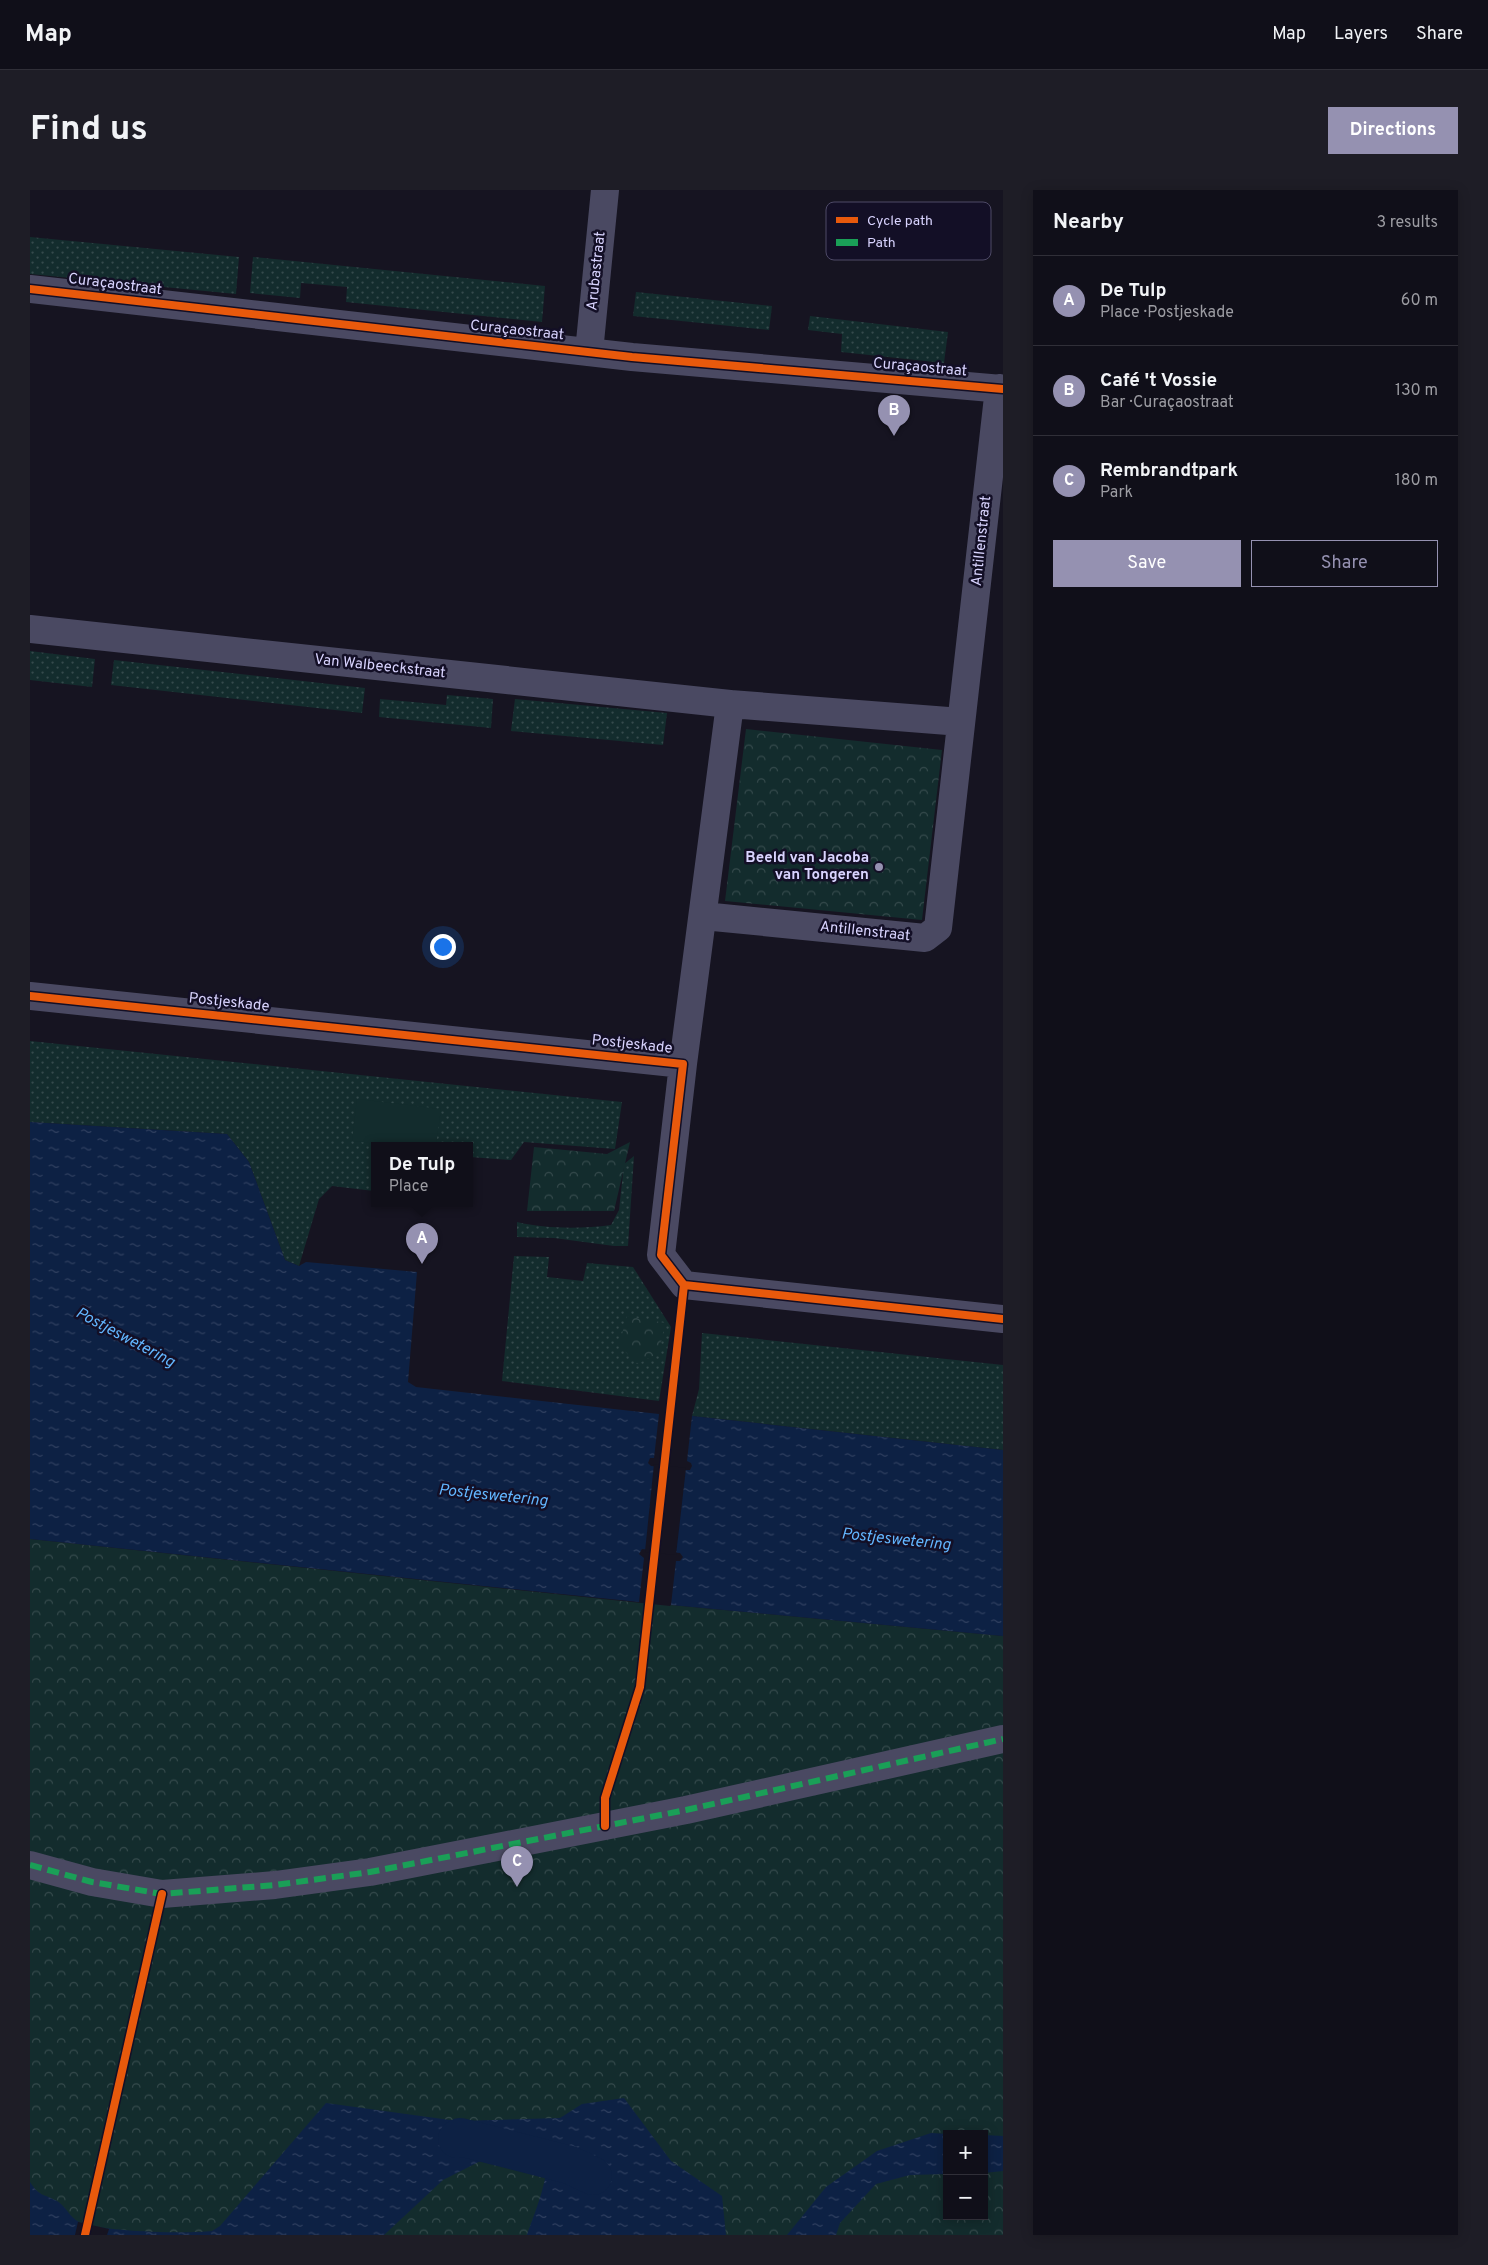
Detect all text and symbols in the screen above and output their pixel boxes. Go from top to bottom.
text: Map [25,20,72,50]
text: Map [1272,23,1306,46]
text: Layers [1334,23,1388,46]
text: Share [1416,23,1463,46]
button: Directions [1328,107,1458,154]
text: Find us [30,108,148,152]
legend [826,202,991,260]
text: Nearby [1053,209,1124,236]
text: Cycle path [867,213,933,230]
text: 3 results [1376,213,1438,233]
street label: Arubastraat [583,230,611,312]
text: Path [867,235,896,252]
street label: Curaçaostraat [67,270,163,300]
text: De Tulp [1100,279,1167,303]
text: A [1063,291,1075,311]
text: 60 m [1401,291,1438,311]
text: Place · Postjeskade [1100,303,1234,323]
street label: Curaçaostraat [469,317,565,345]
street label: Curaçaostraat [872,354,968,382]
text: Café 't Vossie [1100,369,1217,393]
text: B [1063,381,1075,401]
text: 130 m [1395,381,1438,401]
text: Bar · Curaçaostraat [1100,393,1234,413]
pin: B [878,395,910,436]
text: Rembrandtpark [1100,459,1238,483]
text: C [1064,471,1074,491]
text: 180 m [1395,471,1438,491]
text: Park [1100,483,1133,503]
street label: Antillenstraat [968,495,996,587]
button: Save [1053,540,1241,587]
button: Share [1251,540,1438,587]
street label: Van Walbeeckstraat [313,651,447,683]
place label: Beeld van Jacoba van Tongeren [745,849,869,885]
marker: Beeld van Jacoba van Tongeren [873,861,885,873]
street label: Antillenstraat [819,918,911,946]
your location [430,934,456,960]
street label: Postjeskade [188,989,270,1017]
street label: Postjeskade [591,1031,673,1059]
popup [371,1142,473,1207]
text: De Tulp [389,1153,455,1177]
text: Place [389,1177,428,1197]
pin: A [406,1223,438,1264]
water label: Postjeswetering [72,1303,178,1373]
water label: Postjeswetering [437,1480,549,1512]
water label: Postjeswetering [840,1524,952,1556]
pin: C [501,1846,533,1887]
map controls [943,2130,988,2220]
button: + [943,2130,988,2175]
button: − [943,2175,988,2220]

